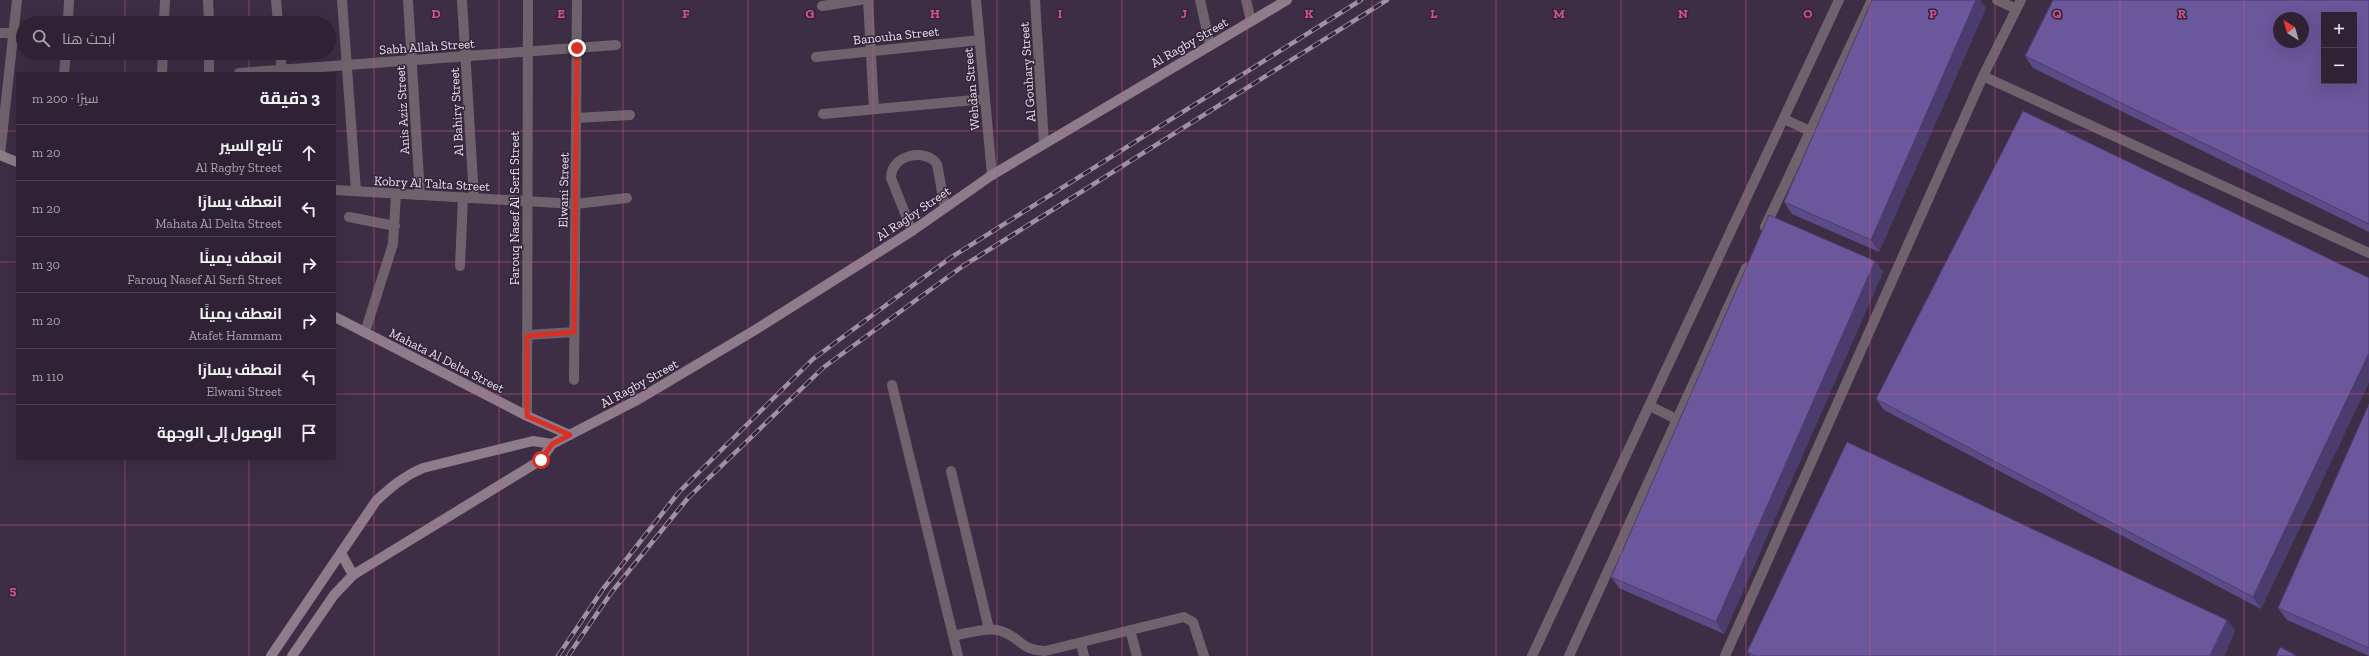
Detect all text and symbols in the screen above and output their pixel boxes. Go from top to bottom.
text: D [431,6,441,21]
text: E [557,6,565,21]
text: F [682,6,690,21]
text: G [806,6,815,21]
text: H [930,6,940,21]
text: I [1058,6,1063,21]
text: J [1181,6,1187,21]
text: K [1305,6,1314,21]
text: L [1430,6,1438,21]
text: M [1553,6,1565,21]
text: N [1678,6,1688,21]
text: O [1803,6,1813,21]
text: P [1929,6,1937,21]
text: Q [2052,6,2062,21]
text: R [2178,6,2187,21]
north arrow [2273,12,2309,48]
map controls [2321,12,2357,84]
button: + [2321,12,2357,48]
street label: Al Ragby Street [1148,14,1231,71]
search box [16,16,336,60]
street label: Al Gouhary Street [1017,21,1038,123]
street label: Banouha Street [852,24,940,47]
icon: search [30,27,52,49]
text: ابحث هنا [62,30,116,48]
street label: Sabh Allah Street [379,36,476,57]
route end [568,39,586,57]
street label: Wehdan Street [960,47,983,131]
button: − [2321,48,2357,84]
street label: Anis Aziz Street [393,65,412,155]
street label: Al Bahiry Street [447,67,466,157]
text: 3 دقيقة [260,88,320,108]
text: سيرًا · 200 m [32,91,99,106]
street label: Farouq Nasef Al Serfi Street [507,130,522,285]
text: تابع السير [220,137,282,155]
icon: ahead [298,142,320,164]
text: 20 m [32,145,60,160]
street label: Elwani Street [555,152,572,228]
text: Al Ragby Street [195,160,282,175]
street label: Kobry Al Talta Street [373,173,491,194]
street label: Al Ragby Street [873,183,953,244]
text: انعطف يسارًا [197,193,282,211]
icon: left [298,198,320,220]
text: 20 m [32,201,60,216]
text: Mahata Al Delta Street [155,216,282,231]
text: انعطف يمينًا [199,249,282,267]
icon: right [298,254,320,276]
text: 30 m [32,257,60,272]
text: Farouq Nasef Al Serfi Street [127,272,282,287]
text: انعطف يمينًا [199,305,282,323]
icon: right [298,310,320,332]
text: 20 m [32,313,60,328]
street label: Mahata Al Delta Street [387,325,507,396]
text: Atafet Hammam [189,328,282,343]
street label: Al Ragby Street [598,356,681,411]
text: انعطف يسارًا [197,361,282,379]
icon: left [298,366,320,388]
text: 110 m [32,369,64,384]
text: Elwani Street [207,384,282,399]
icon: arrive [298,422,320,444]
text: الوصول إلى الوجهة [157,424,282,442]
route start [532,451,550,469]
text: 5 [10,583,17,598]

